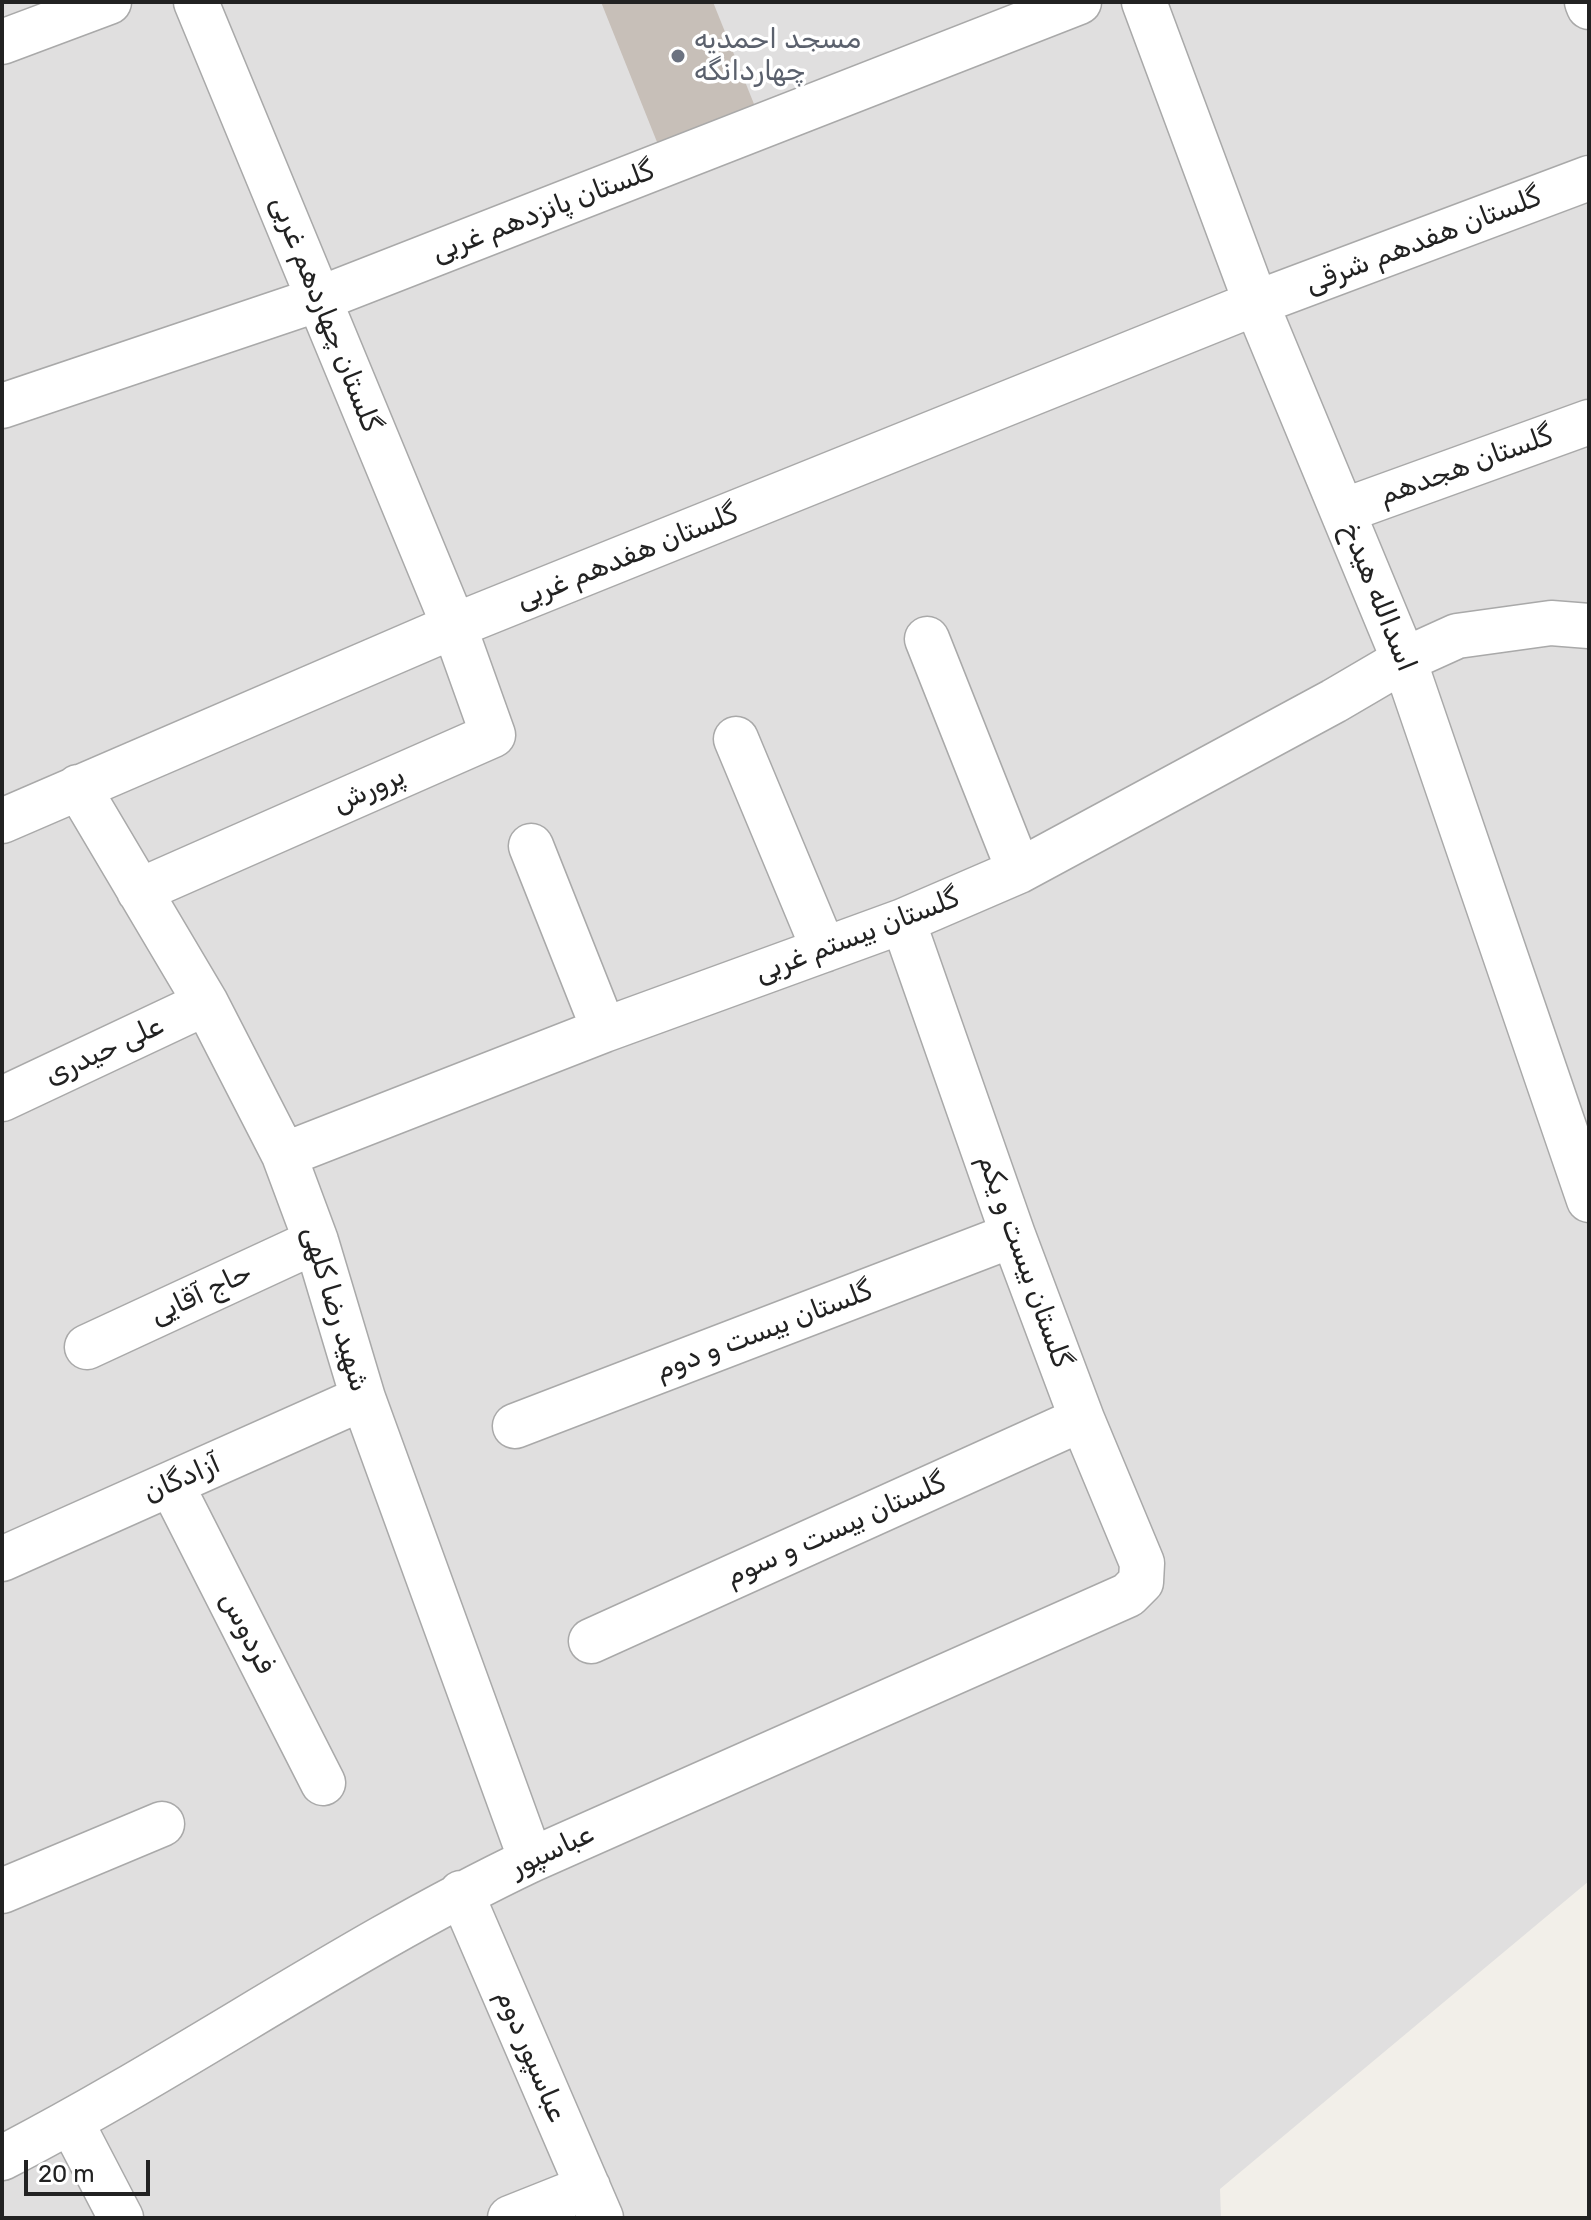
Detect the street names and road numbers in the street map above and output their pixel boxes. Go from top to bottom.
street label: گلستان پانزدهم غربی [427,154,659,270]
street label: گلستان هفدهم شرقی [1300,181,1546,301]
street label: گلستان چهاردهم غربی [262,191,388,437]
street label: گلستان هجدهم [1375,419,1557,513]
street label: گلستان هفدهم غربی [511,497,743,617]
street label: اسدالله هیدخ [1333,518,1423,676]
street label: پرورش [328,759,410,821]
street label: گلستان بیستم غربی [750,882,964,990]
street label: علی حیدری [39,1009,169,1093]
street label: گلستان بیست و یکم [970,1150,1078,1372]
street label: شهید رضا کلهی [294,1222,376,1396]
street label: حاج آقایی [145,1256,257,1332]
street label: گلستان بیست و دوم [651,1274,877,1388]
street label: آزادگان [138,1447,226,1511]
street label: گلستان بیست و سوم [721,1466,951,1594]
street label: فردوس [212,1586,282,1680]
street label: عباسپور [505,1817,599,1885]
street label: عباسپور دوم [488,1985,574,2127]

